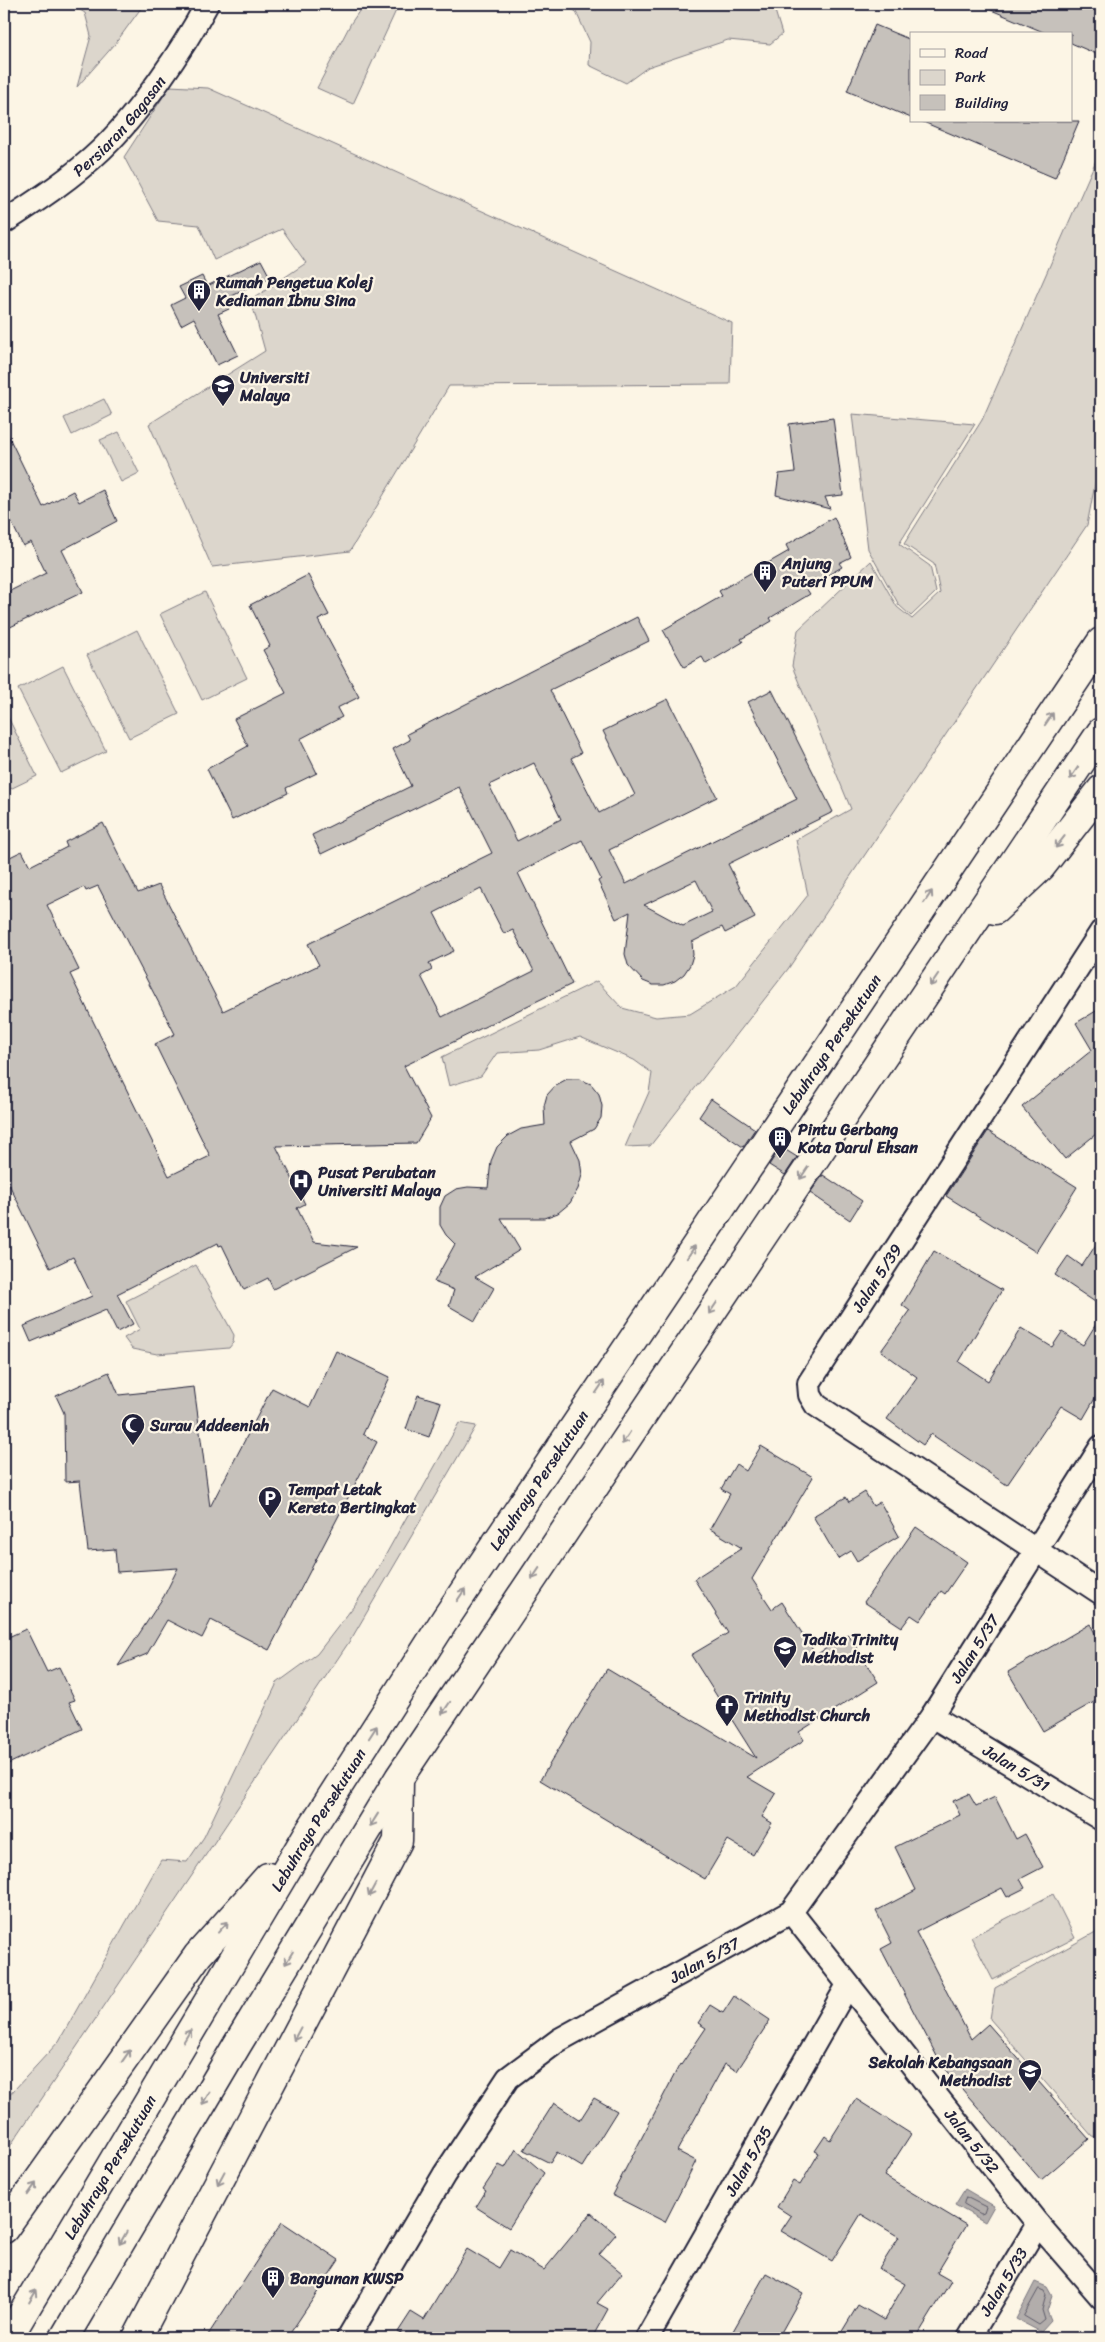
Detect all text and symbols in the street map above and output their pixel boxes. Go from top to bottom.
legend [910,32,1072,122]
text: Road [955,40,988,66]
text: Park [955,64,986,90]
street label: Persiaran Gagasan [66,69,173,184]
text: Building [955,90,1009,116]
place label: Rumah Pengetua Kolej Kediaman Ibnu Sina [215,268,374,315]
building icon: Rumah Pengetua Kolej Kediaman Ibnu Sina [186,278,212,312]
place label: Universiti Malaya [239,363,311,410]
school or university icon: Universiti Malaya [210,373,236,407]
place label: Anjung Puteri PPUM [781,549,873,596]
building icon: Anjung Puteri PPUM [752,559,778,593]
one-way arrow [1044,712,1054,726]
one-way arrow [1069,766,1079,780]
one-way arrow [1055,835,1066,848]
one-way arrow [923,890,934,904]
street label: Lebuhraya Persekutuan [773,967,889,1121]
one-way arrow [929,973,939,987]
place label: Pintu Gerbang Kota Darul Ehsan [797,1115,918,1162]
building icon: Pintu Gerbang Kota Darul Ehsan [767,1125,793,1159]
place label: Pusat Perubatan Universiti Malaya [318,1158,441,1205]
one-way arrow [799,1166,809,1180]
hospital icon: Pusat Perubatan Universiti Malaya [288,1168,314,1202]
street label: Jalan 5/39 [843,1238,910,1319]
one-way arrow [686,1246,696,1260]
one-way arrow [708,1300,718,1314]
one-way arrow [595,1381,605,1395]
street label: Lebuhraya Persekutuan [481,1403,597,1557]
place label: Surau Addeeniah [149,1411,270,1440]
mosque icon: Surau Addeeniah [120,1412,146,1446]
one-way arrow [621,1430,631,1444]
place label: Tempat Letak Kereta Bertingkat [287,1475,416,1522]
parking icon: Tempat Letak Kereta Bertingkat [257,1485,283,1519]
one-way arrow [531,1565,541,1579]
one-way arrow [456,1589,466,1603]
street label: Jalan 5/37 [941,1608,1007,1690]
place label: Tadika Trinity Methodist [801,1625,899,1672]
school or university icon: Tadika Trinity Methodist [772,1635,798,1669]
place label: Trinity Methodist Church [743,1683,871,1730]
church icon: Trinity Methodist Church [714,1693,740,1727]
one-way arrow [441,1701,451,1715]
one-way arrow [368,1725,378,1739]
street label: Jalan 5/31 [976,1735,1056,1799]
street label: Lebuhraya Persekutuan [262,1742,374,1897]
one-way arrow [368,1812,378,1826]
one-way arrow [367,1883,377,1898]
one-way arrow [217,1920,229,1933]
street label: Jalan 5/37 [663,1928,746,1991]
one-way arrow [284,1951,294,1965]
one-way arrow [292,2026,301,2041]
one-way arrow [183,2030,193,2044]
place label: Sekolah Kebangsaan Methodist [867,2048,1012,2095]
one-way arrow [121,2050,131,2064]
school or university icon: Sekolah Kebangsaan Methodist [1017,2058,1043,2092]
street label: Lebuhraya Persekutuan [55,2089,164,2245]
one-way arrow [200,2090,210,2104]
street label: Jalan 5/32 [936,2101,1007,2180]
street label: Jalan 5/35 [716,2120,780,2202]
one-way arrow [216,2170,225,2185]
one-way arrow [27,2182,37,2196]
one-way arrow [118,2230,128,2244]
street label: Jalan 5/33 [971,2241,1035,2323]
place label: Bangunan KWSP [290,2264,404,2293]
building icon: Bangunan KWSP [260,2265,286,2299]
one-way arrow [28,2290,38,2304]

